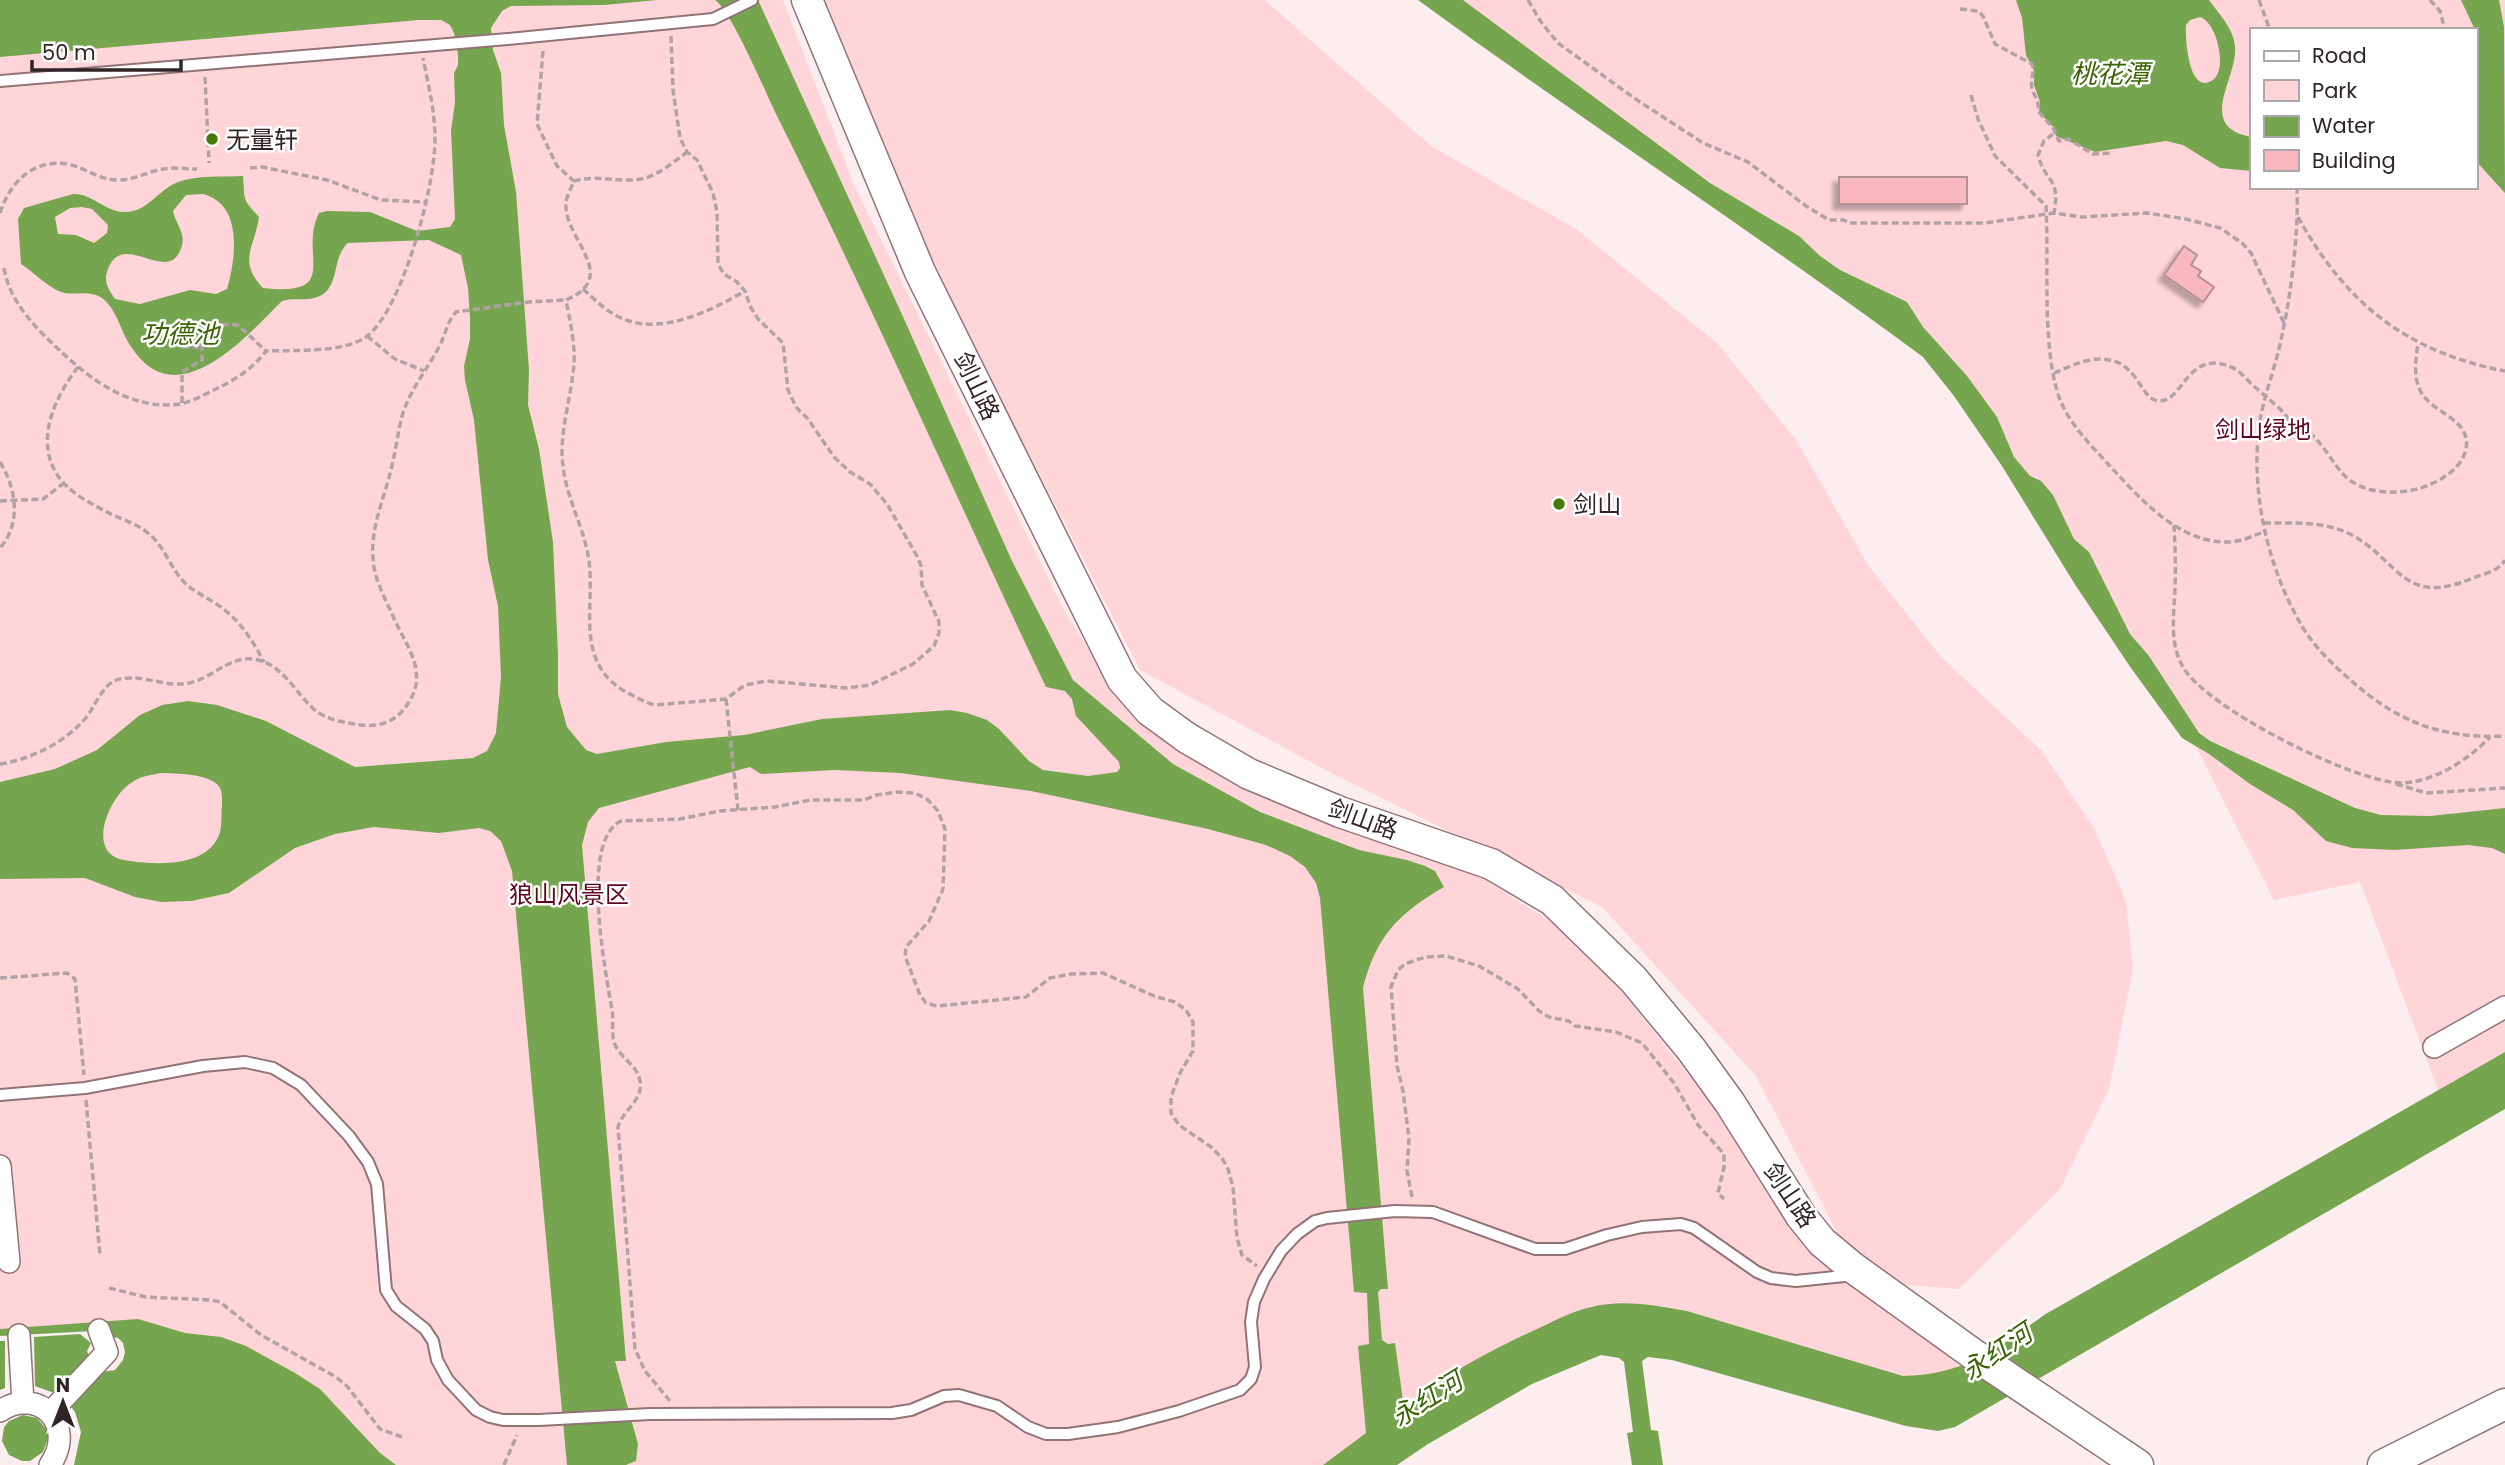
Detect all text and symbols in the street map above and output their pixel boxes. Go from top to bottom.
scale bar [32,28,180,72]
legend [2250,28,2477,189]
text: 50 m [42,38,96,67]
text: Road [2312,41,2367,70]
water label: 桃花潭 [2071,56,2153,92]
text: Park [2312,76,2357,105]
text: Water [2312,111,2375,140]
place label: 无量轩 [226,123,298,156]
marker: 无量轩 [204,131,220,147]
text: Building [2312,146,2396,175]
water label: 功德池 [141,316,222,352]
street label: 剑山路 [946,346,1008,426]
park label: 剑山绿地 [2215,413,2311,446]
place label: 剑山 [1573,488,1621,521]
marker: 剑山 [1551,496,1567,512]
street label: 剑山路 [1324,791,1402,847]
park label: 狼山风景区 [509,878,629,911]
street label: 剑山路 [1756,1156,1824,1234]
water label: 永红河 [1955,1312,2044,1389]
water label: 永红河 [1384,1360,1474,1435]
north arrow [28,1367,98,1437]
text: N [56,1372,70,1399]

